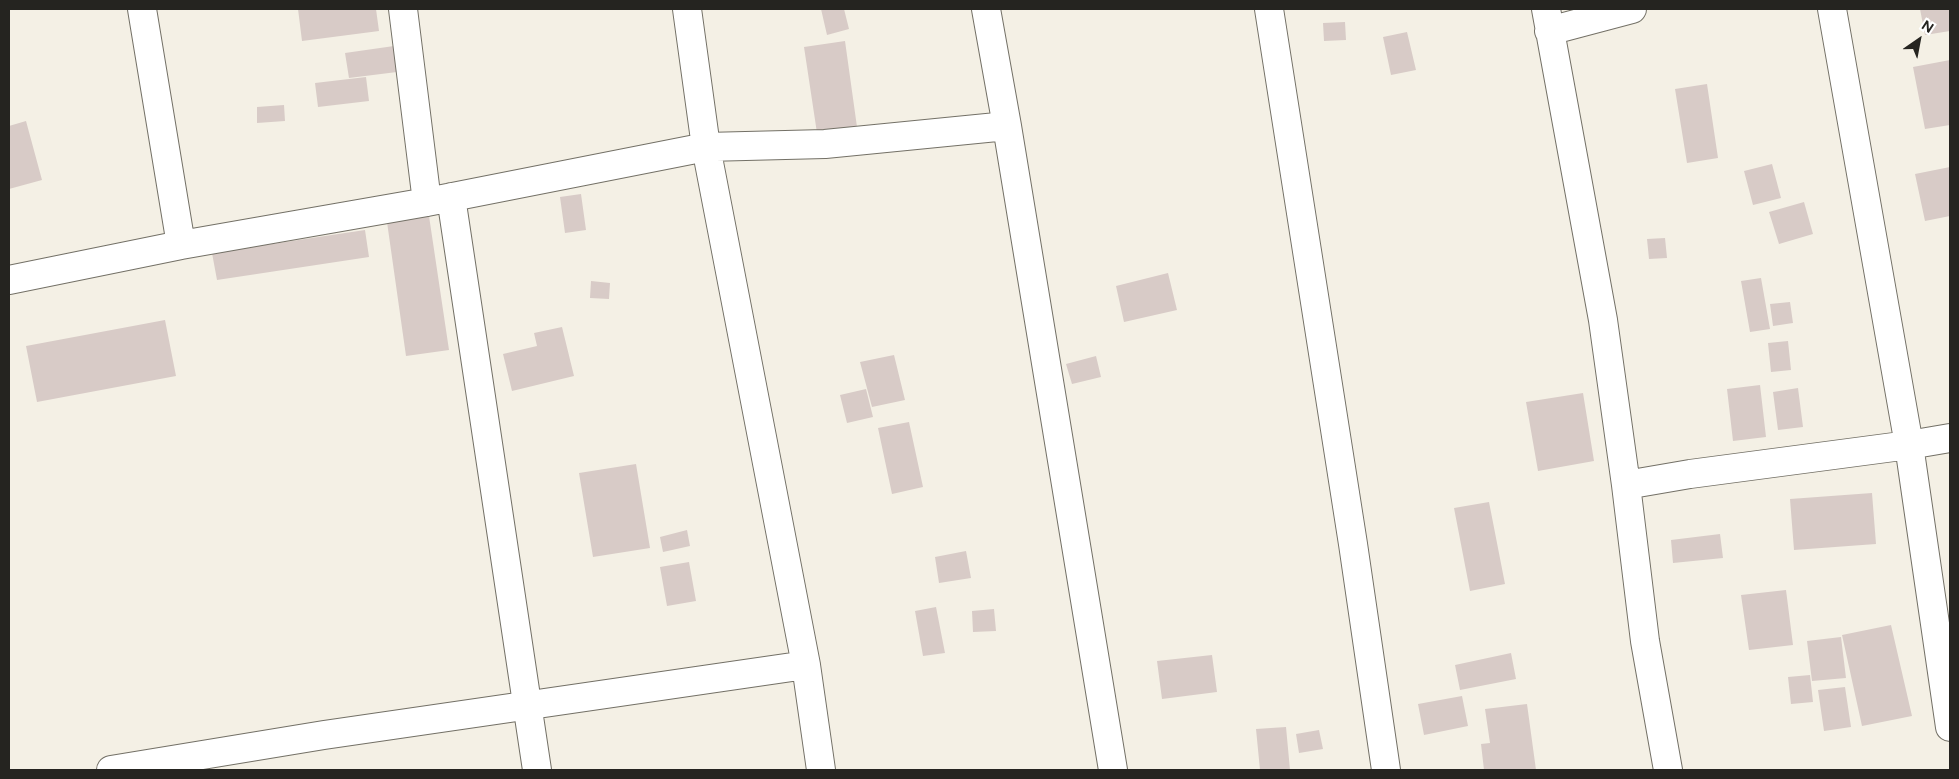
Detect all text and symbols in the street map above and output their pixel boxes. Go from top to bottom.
north arrow [1894,15,1944,65]
text: N [1918,17,1937,37]

